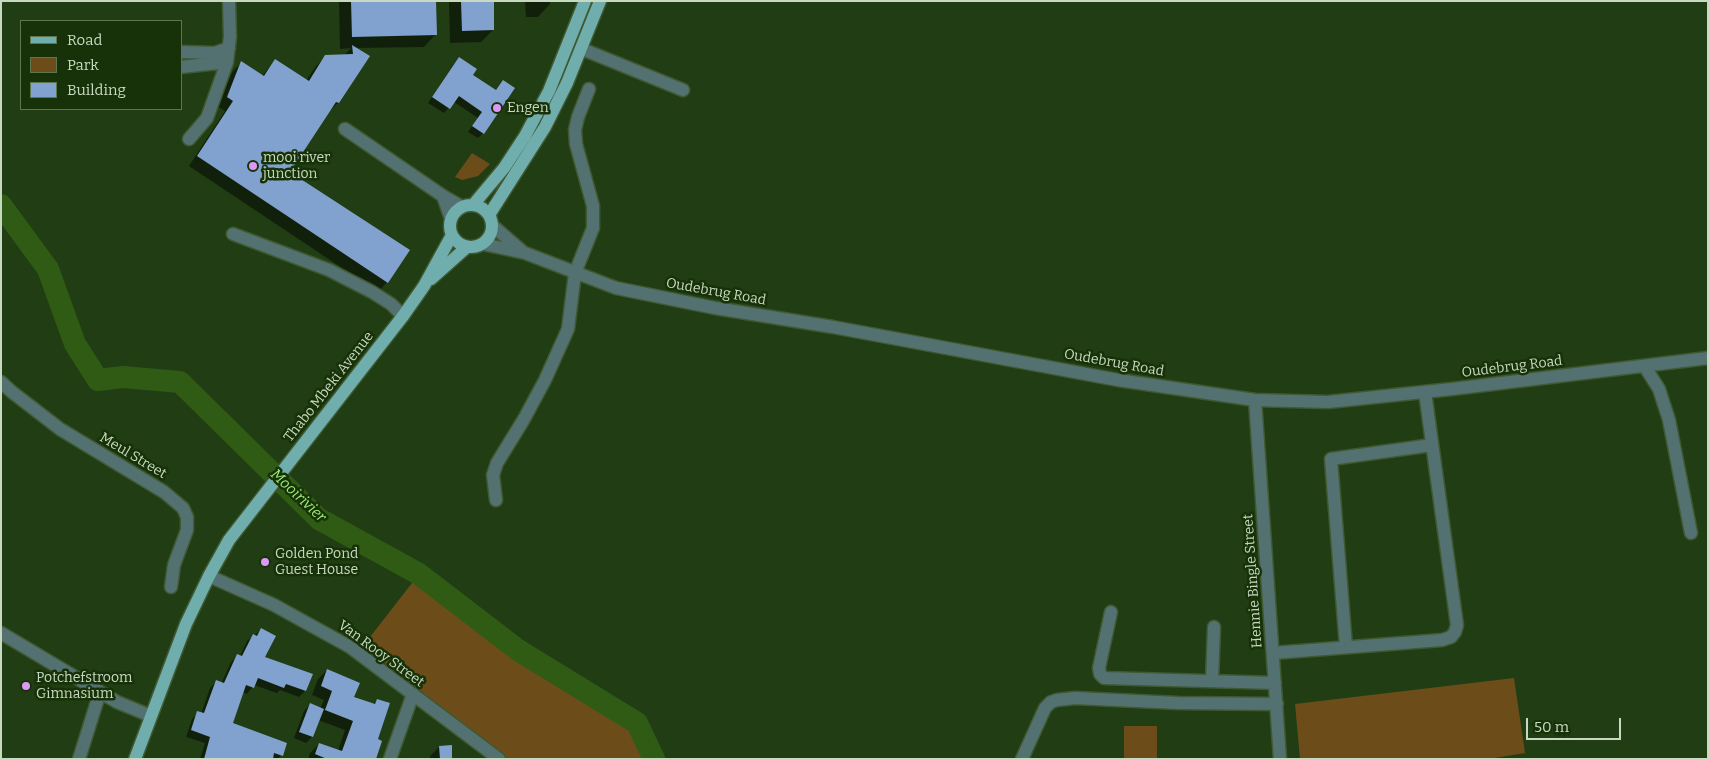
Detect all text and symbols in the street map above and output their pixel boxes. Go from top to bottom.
legend [20,20,182,110]
text: Road [67,31,102,49]
text: Park [67,56,99,74]
text: Building [67,81,126,99]
place label: Engen [507,100,549,116]
marker: Engen [491,102,503,114]
place label: mooi river junction [263,150,330,182]
marker: mooi river junction [247,160,259,172]
street label: Oudebrug Road [665,275,767,309]
street label: Thabo Mbeki Avenue [281,328,377,446]
street label: Oudebrug Road [1063,346,1165,380]
street label: Oudebrug Road [1461,352,1563,382]
street label: Meul Street [97,430,169,482]
water label: Mooirivier [266,466,330,526]
street label: Hennie Bingle Street [1240,513,1266,649]
place label: Golden Pond Guest House [275,546,358,578]
marker: Golden Pond Guest House [259,556,271,568]
street label: Van Rooy Street [335,617,427,691]
place label: Potchefstroom Gimnasium [36,670,132,702]
marker: Potchefstroom Gimnasium [20,680,32,692]
scale bar [1529,708,1624,740]
text: 50 m [1534,718,1569,736]

